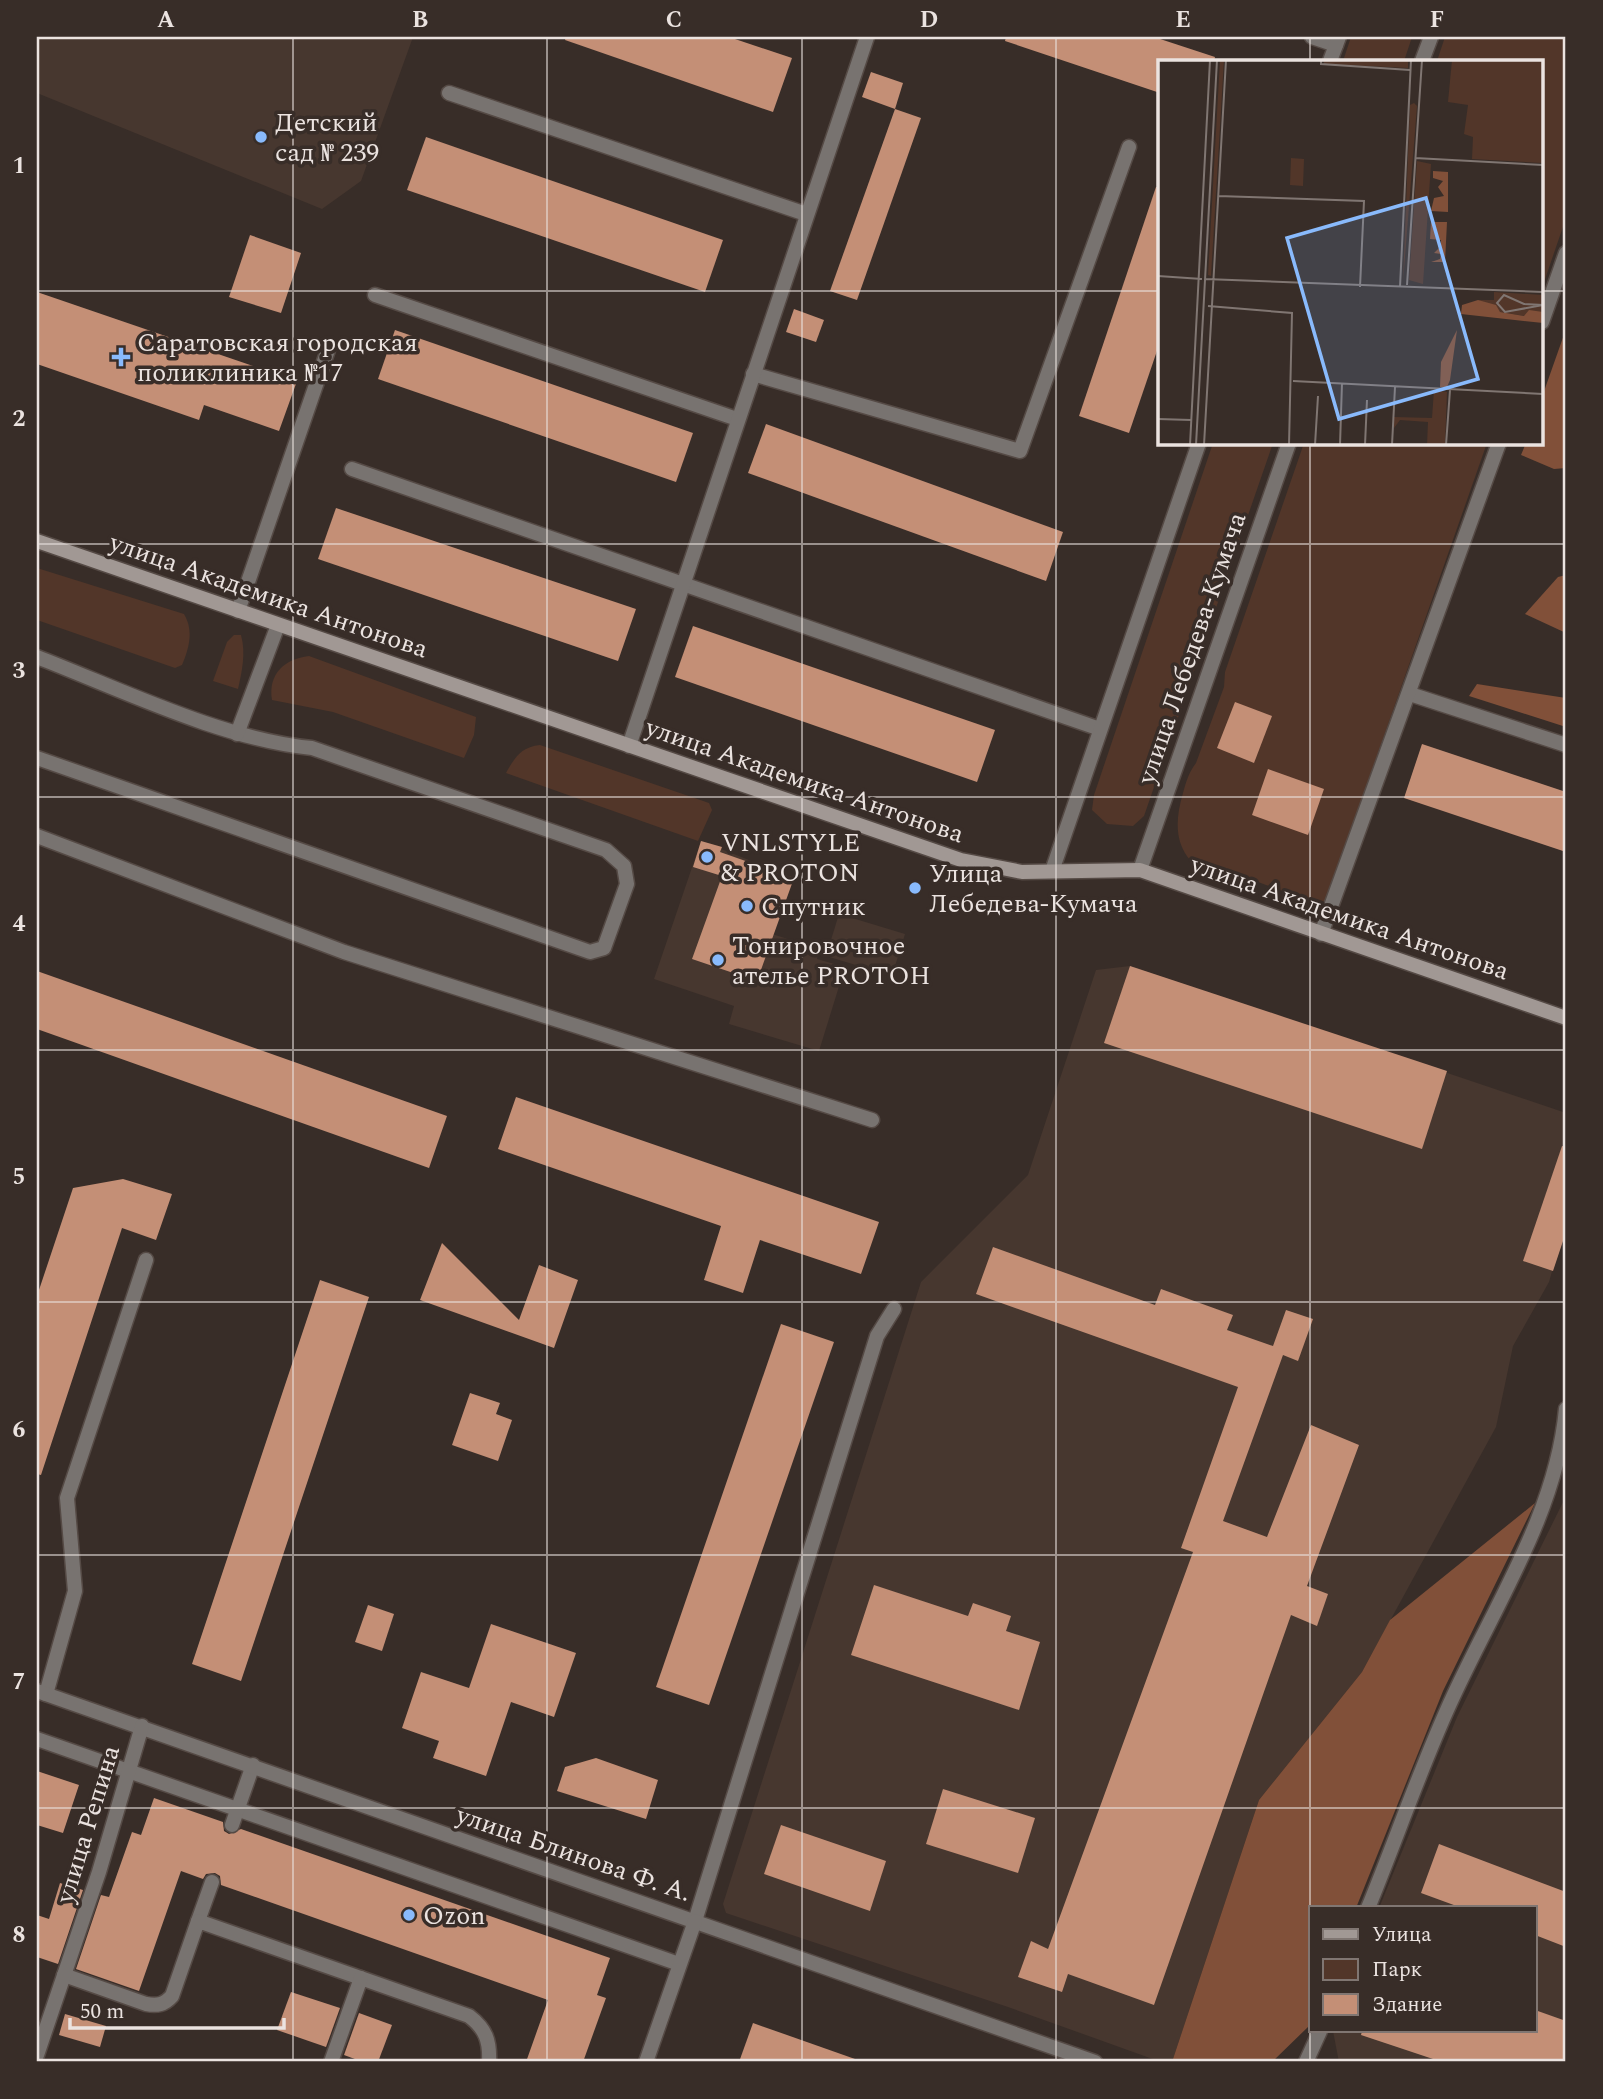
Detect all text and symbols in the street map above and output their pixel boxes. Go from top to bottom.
text: A [157,3,175,38]
text: B [412,3,428,38]
text: C [666,3,682,38]
text: D [920,3,938,38]
text: E [1175,3,1191,38]
text: F [1430,3,1444,38]
inset map [1158,60,1544,444]
place label: Детский сад № 239 [275,103,379,173]
marker: Детский сад № 239 [253,129,269,145]
text: 1 [13,149,25,184]
place label: Саратовская городская поликлиника №17 [137,323,418,393]
marker: Саратовская городская поликлиника №17 [111,347,131,367]
text: 2 [13,402,26,437]
street label: улица Лебедева-Кумача [1126,507,1257,791]
street label: улица Академика Антонова [103,522,434,669]
text: 3 [13,654,26,689]
street label: улица Академика Антонова [639,707,970,854]
place label: VNLSTYLE & PROTON [721,823,860,893]
street label: улица Академика Антонова [1184,844,1515,991]
marker: VNLSTYLE & PROTON [699,849,715,865]
place label: Улица Лебедева-Кумача [929,854,1138,924]
marker: Улица Лебедева-Кумача [907,880,923,896]
place label: Спутник [761,887,866,927]
marker: Спутник [739,898,755,914]
text: 4 [13,907,26,942]
place label: Тонировочное ателье PROTOH [732,926,930,996]
marker: Тонировочное ателье PROTOH [710,952,726,968]
text: 5 [13,1160,25,1195]
text: 6 [13,1413,26,1448]
text: 7 [13,1665,25,1700]
street label: улица Репина [45,1740,131,1909]
street label: улица Блинова Ф. А. [450,1795,697,1913]
place label: Ozon [423,1896,485,1936]
legend [1309,1906,1536,2032]
marker: Ozon [401,1907,417,1923]
text: 8 [13,1918,25,1953]
text: Улица [1372,1919,1432,1951]
text: Парк [1372,1954,1423,1986]
scale bar [70,1987,284,2031]
text: Здание [1372,1989,1442,2021]
text: 50 m [80,1996,124,2028]

